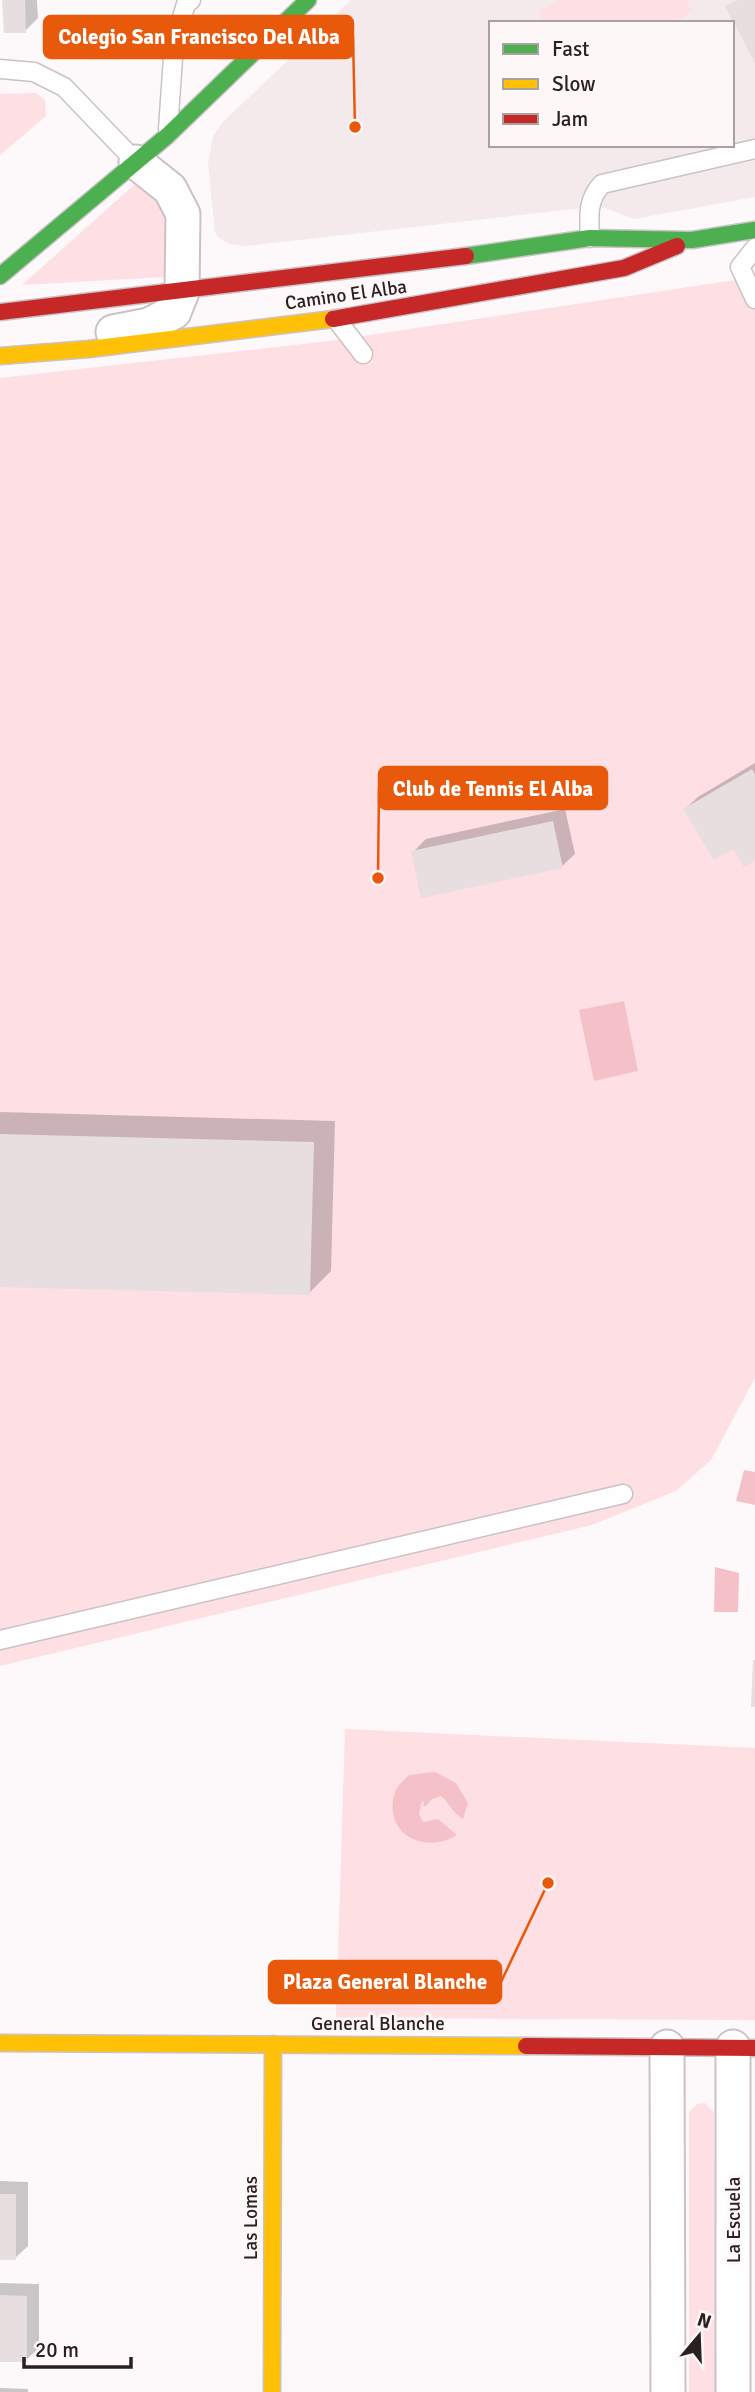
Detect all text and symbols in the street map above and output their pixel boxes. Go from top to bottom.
callout: Colegio San Francisco Del Alba [44,16,353,58]
legend [489,21,734,147]
text: Colegio San Francisco Del Alba [58,24,340,50]
text: Fast [552,36,589,62]
text: Slow [552,71,596,97]
text: Jam [552,106,588,132]
street label: Camino El Alba [283,275,409,315]
callout: Club de Tennis El Alba [379,767,607,809]
text: Club de Tennis El Alba [393,776,593,802]
callout: Plaza General Blanche [269,1961,501,2003]
text: Plaza General Blanche [283,1969,487,1995]
street label: General Blanche [311,2012,445,2036]
street label: Las Lomas [239,2176,263,2260]
street label: La Escuela [722,2177,746,2263]
north arrow [664,2301,734,2371]
text: N [694,2307,714,2334]
scale bar [24,2326,131,2370]
text: 20 m [35,2337,79,2363]

